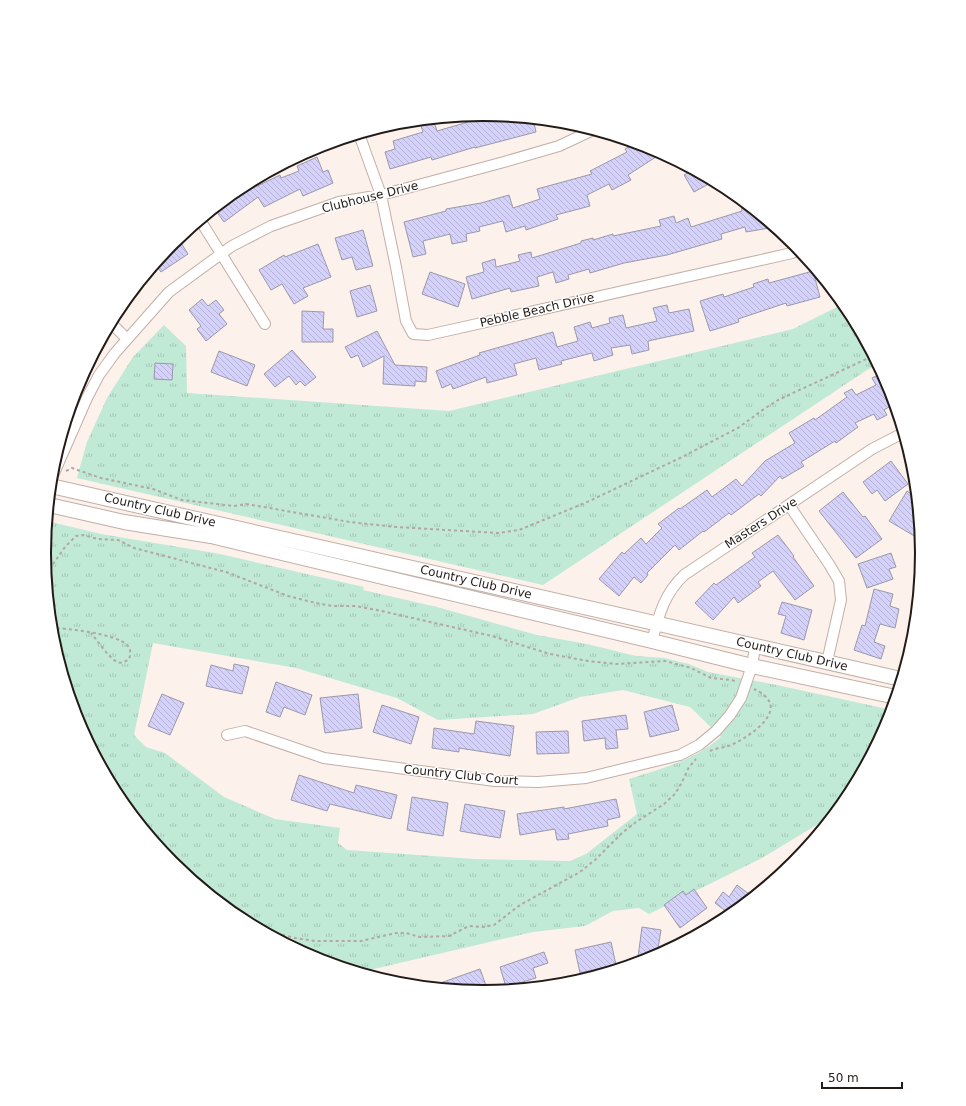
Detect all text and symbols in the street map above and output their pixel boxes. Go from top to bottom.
street label: Clubhouse Drive [320,178,420,216]
street label: Pebble Beach Drive [478,290,596,330]
street label: Country Club Drive [103,490,217,530]
street label: Masters Drive [722,495,800,551]
street label: Country Club Drive [419,562,533,602]
street label: Country Club Drive [735,634,849,674]
street label: Country Club Court [403,762,519,788]
scale bar [822,1064,902,1090]
text: 50 m [828,1071,859,1085]

